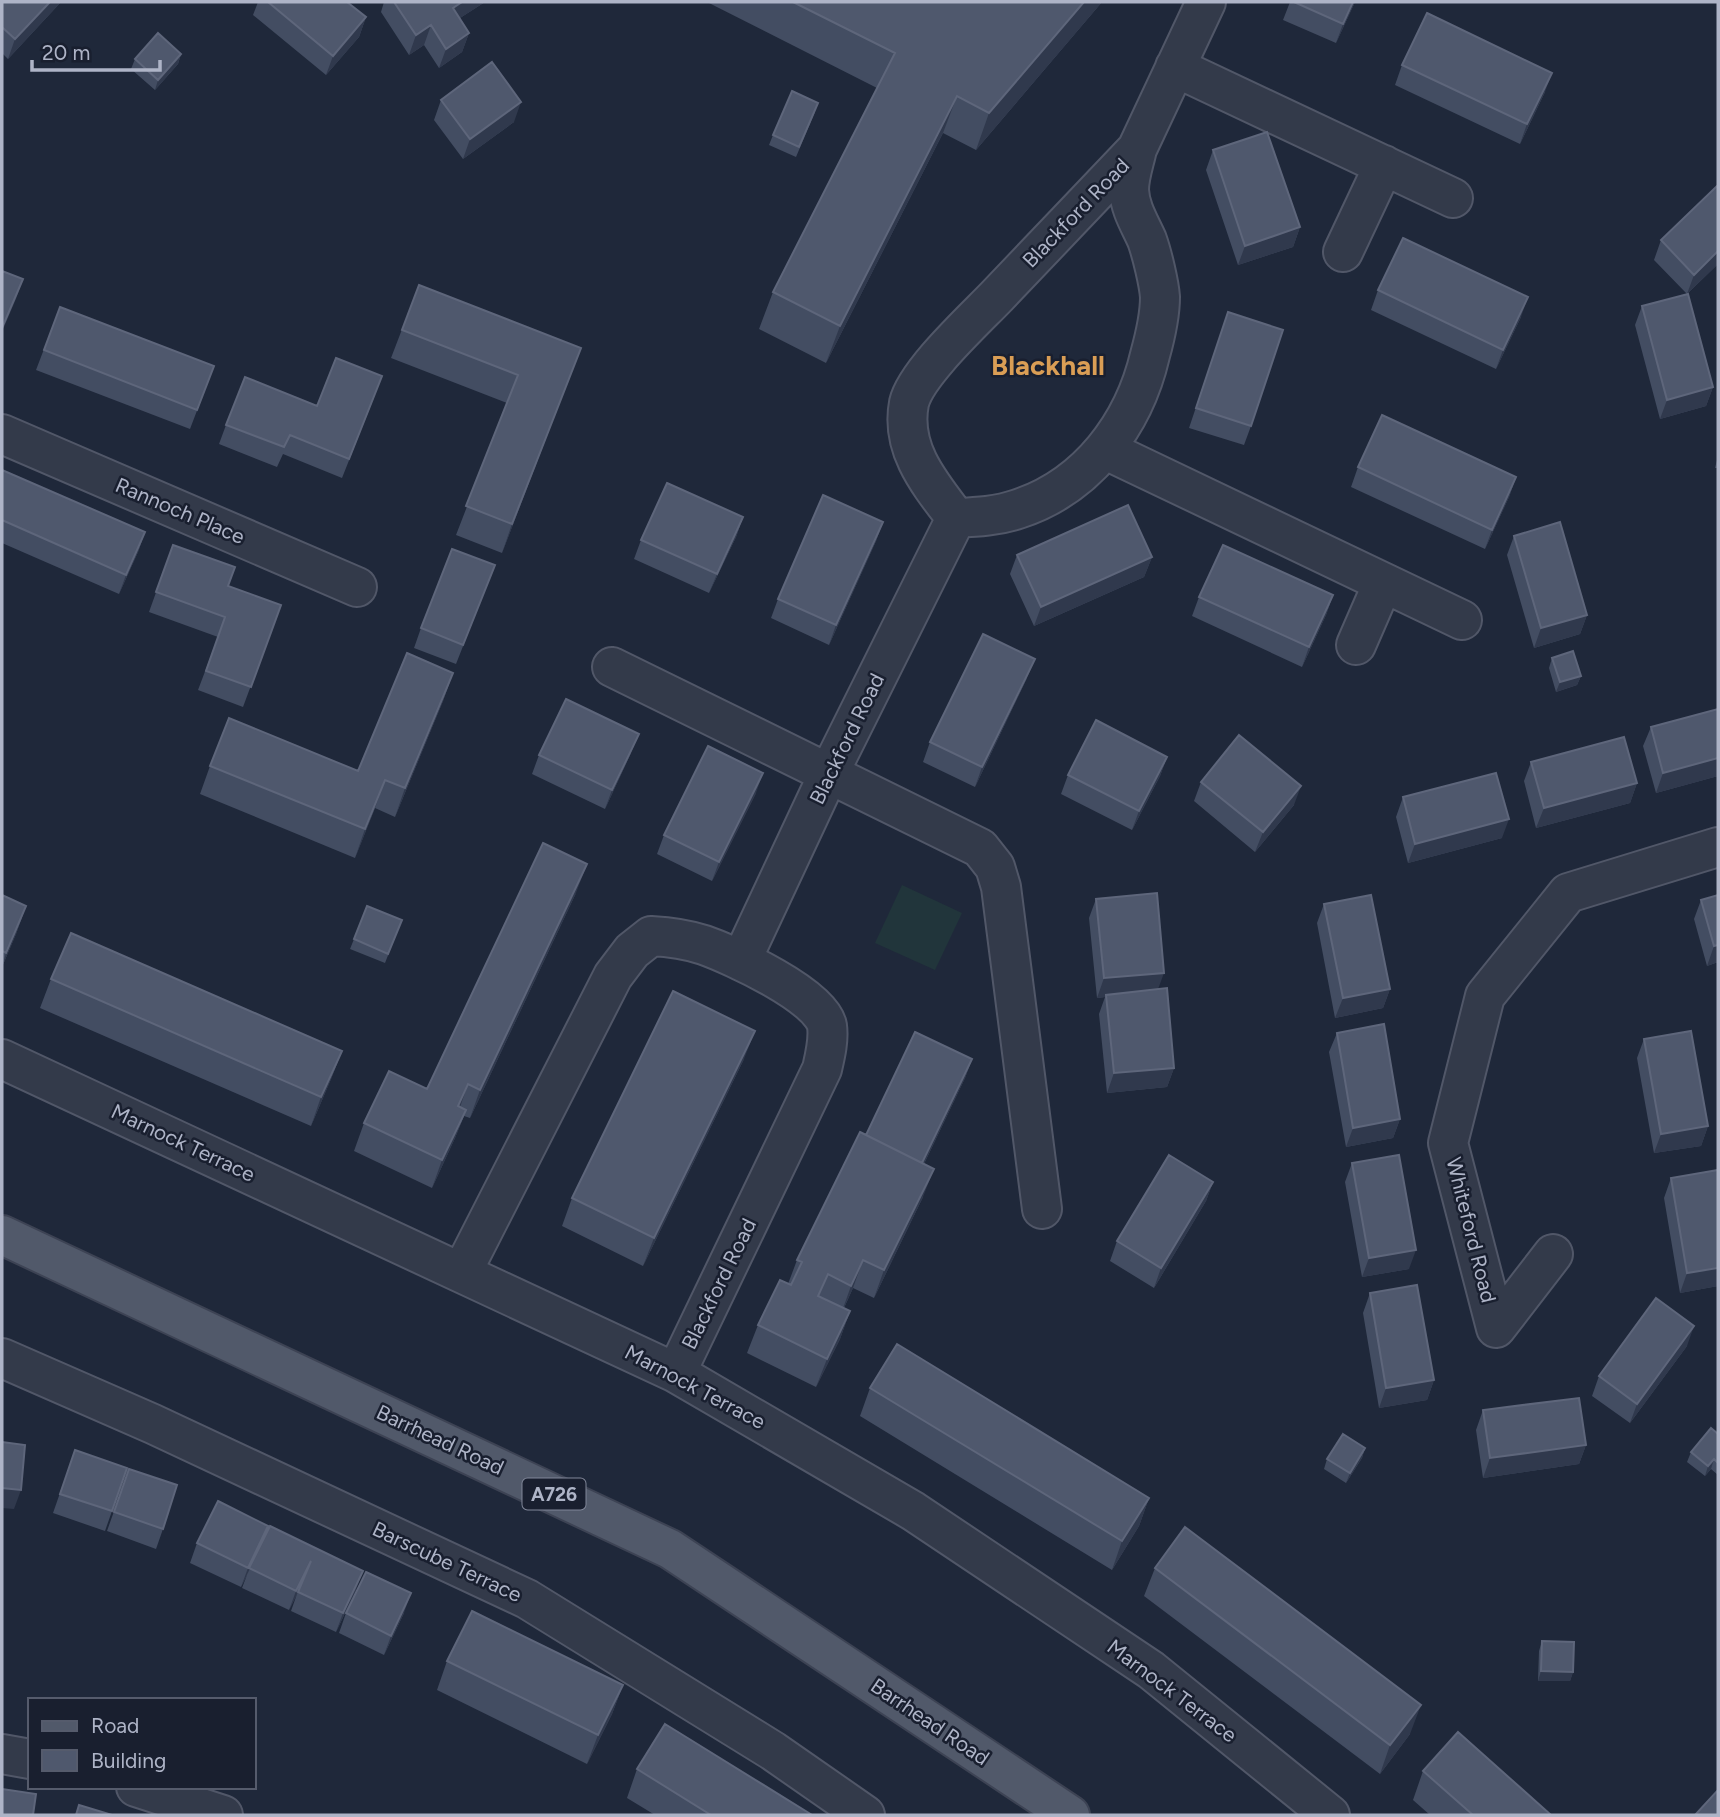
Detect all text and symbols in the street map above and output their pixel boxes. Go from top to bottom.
scale bar [32,28,159,72]
text: 20 m [42,40,90,65]
street label: Blackford Road [1017,153,1134,273]
district label: Blackhall [991,348,1105,382]
street label: Rannoch Place [112,472,249,549]
street label: Blackford Road [804,669,889,808]
street label: Marnock Terrace [107,1098,259,1187]
street label: Whiteford Road [1441,1155,1502,1305]
street label: Blackford Road [676,1214,761,1353]
street label: Marnock Terrace [621,1339,770,1434]
street label: Barrhead Road [373,1399,508,1480]
road number: A726 [522,1478,586,1510]
street label: Barscube Terrace [369,1516,526,1607]
street label: Marnock Terrace [1103,1634,1242,1747]
street label: Barrhead Road [866,1673,994,1770]
legend [28,1698,256,1789]
text: Road [91,1713,139,1738]
text: Building [91,1748,166,1773]

